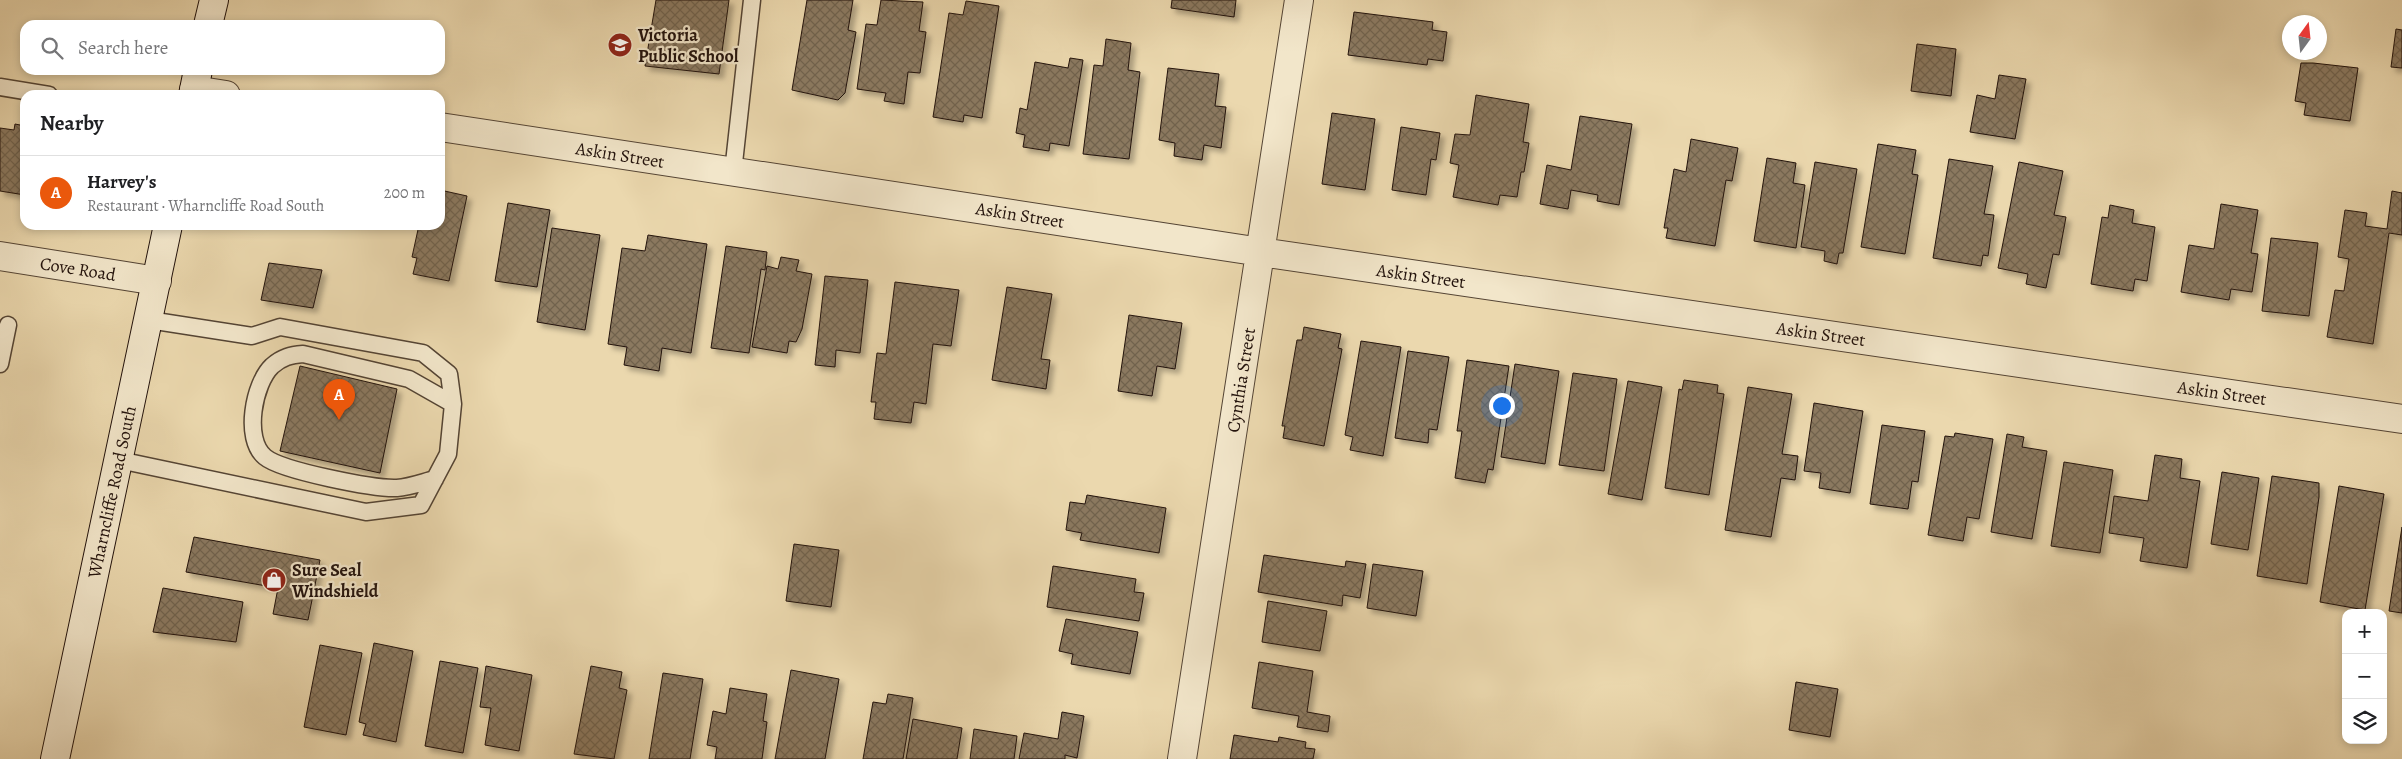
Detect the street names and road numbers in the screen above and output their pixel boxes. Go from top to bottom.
street label: Askin Street [573,136,666,174]
street label: Askin Street [973,196,1066,234]
street label: Cove Road [38,251,118,287]
street label: Askin Street [1374,258,1467,294]
street label: Askin Street [1774,316,1867,352]
street label: Cynthia Street [1221,326,1261,434]
street label: Askin Street [2175,375,2268,411]
street label: Wharncliffe Road South [82,403,142,581]

